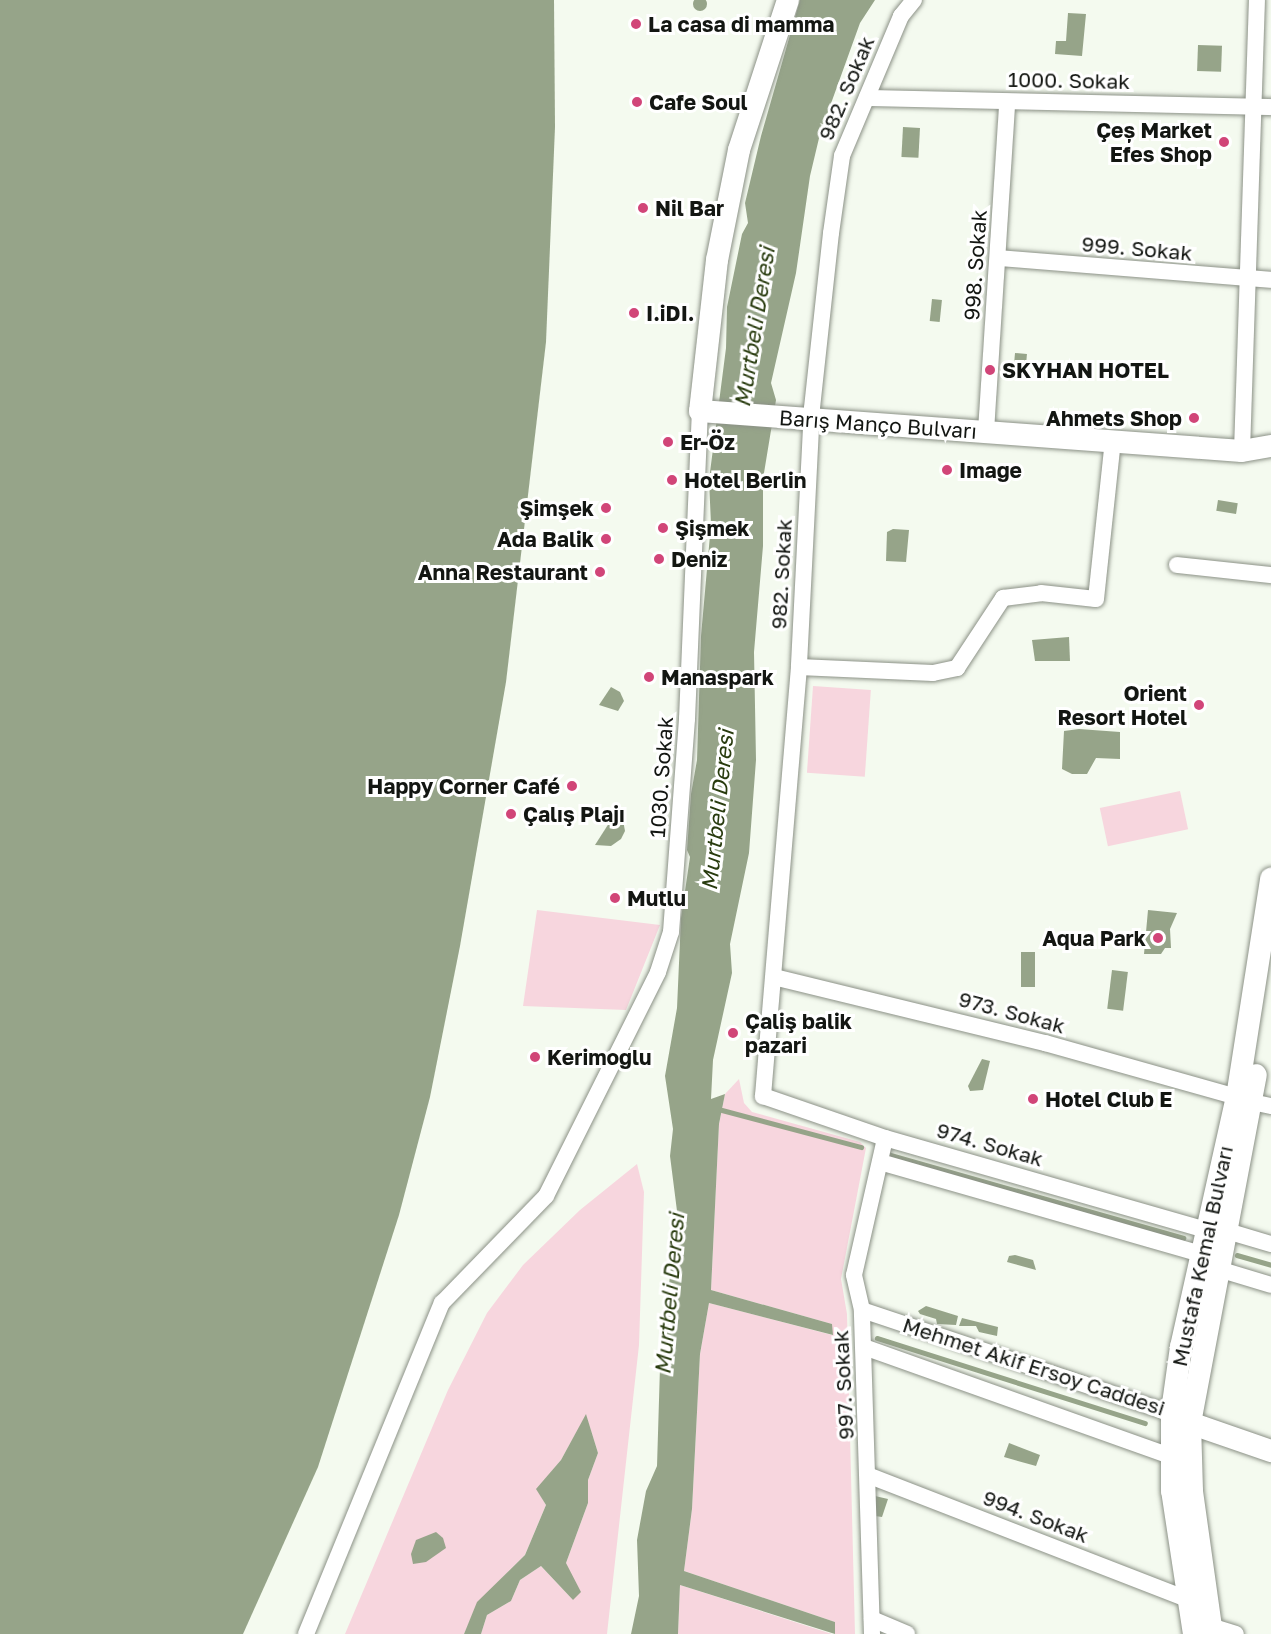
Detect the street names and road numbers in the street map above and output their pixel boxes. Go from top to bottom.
street label: 982. Sokak [813,32,879,144]
street label: 1000. Sokak [1008,66,1130,94]
street label: 998. Sokak [959,209,991,321]
street label: 999. Sokak [1081,231,1193,265]
street label: Barış Manço Bulvarı [778,405,978,443]
street label: 982. Sokak [766,518,796,630]
street label: 1030. Sokak [644,716,678,838]
street label: 973. Sokak [956,986,1068,1038]
street label: 974. Sokak [934,1117,1046,1171]
street label: Mustafa Kemal Bulvarı [1166,1143,1238,1369]
street label: Mehmet Akif Ersoy Caddesi [900,1312,1168,1420]
street label: 997. Sokak [828,1330,858,1440]
street label: 994. Sokak [980,1484,1092,1548]

